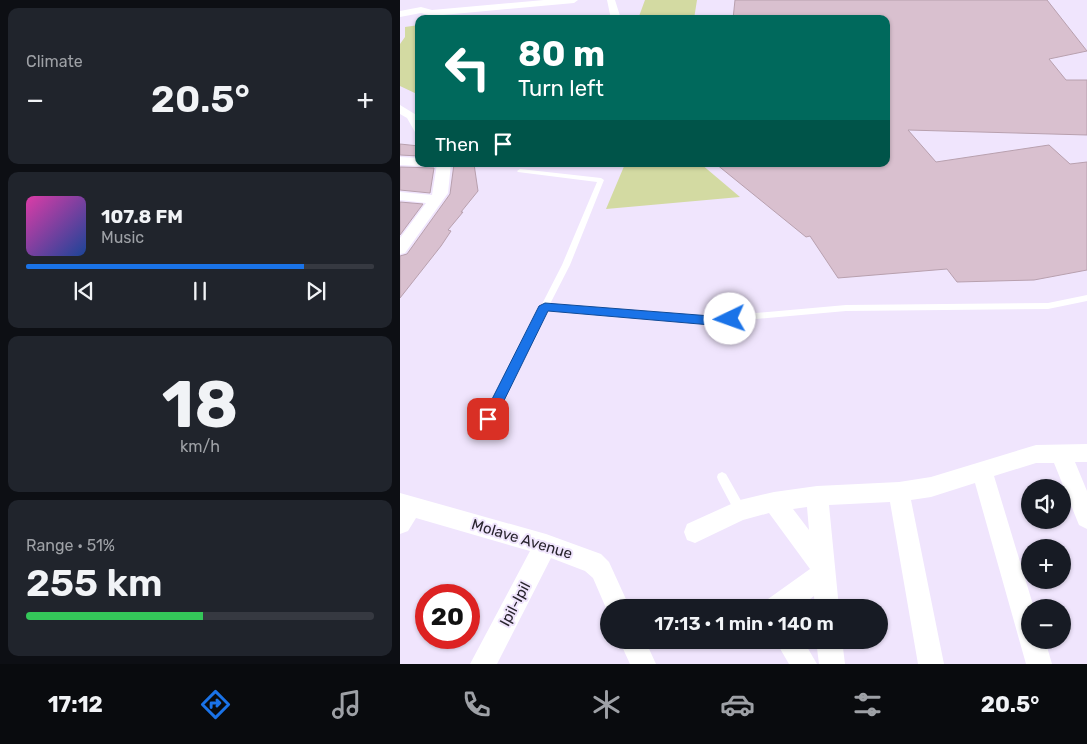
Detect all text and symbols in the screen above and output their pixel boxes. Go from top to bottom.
text: 80 m [518,33,605,75]
icon: left [435,35,500,100]
text: Climate [26,52,83,71]
text: Turn left [518,75,604,102]
text: 20.5° [151,76,250,122]
text: − [26,83,44,116]
text: + [357,83,374,116]
icon: arrive [489,130,517,158]
text: Then [435,133,479,156]
text: 107.8 FM [101,205,183,228]
text: Music [101,228,144,247]
icon: previous [70,277,98,305]
icon: pause [186,277,214,305]
icon: next [302,277,330,305]
position arrow [703,292,755,344]
text: 18 [162,366,238,443]
pin [467,398,509,440]
icon: arrive [474,405,502,433]
text: km/h [180,437,220,456]
map controls [1021,479,1071,649]
button: sound [1021,479,1071,529]
street label: Molave Avenue [469,515,575,563]
text: Range · 51% [26,536,115,555]
button: + [1021,539,1071,589]
text: 255 km [26,560,163,606]
street label: Ipil-Ipil [496,579,534,629]
speed limit sign: 20 [415,584,480,649]
button: − [1021,599,1071,649]
text: 17:13 · 1 min · 140 m [654,612,834,635]
icon: directions [198,687,233,722]
icon: music [329,687,364,722]
icon: phone [459,687,494,722]
icon: climate [589,687,624,722]
icon: car [720,687,755,722]
icon: filters [850,687,885,722]
text: 17:12 [48,691,103,718]
text: 20.5° [981,691,1039,718]

